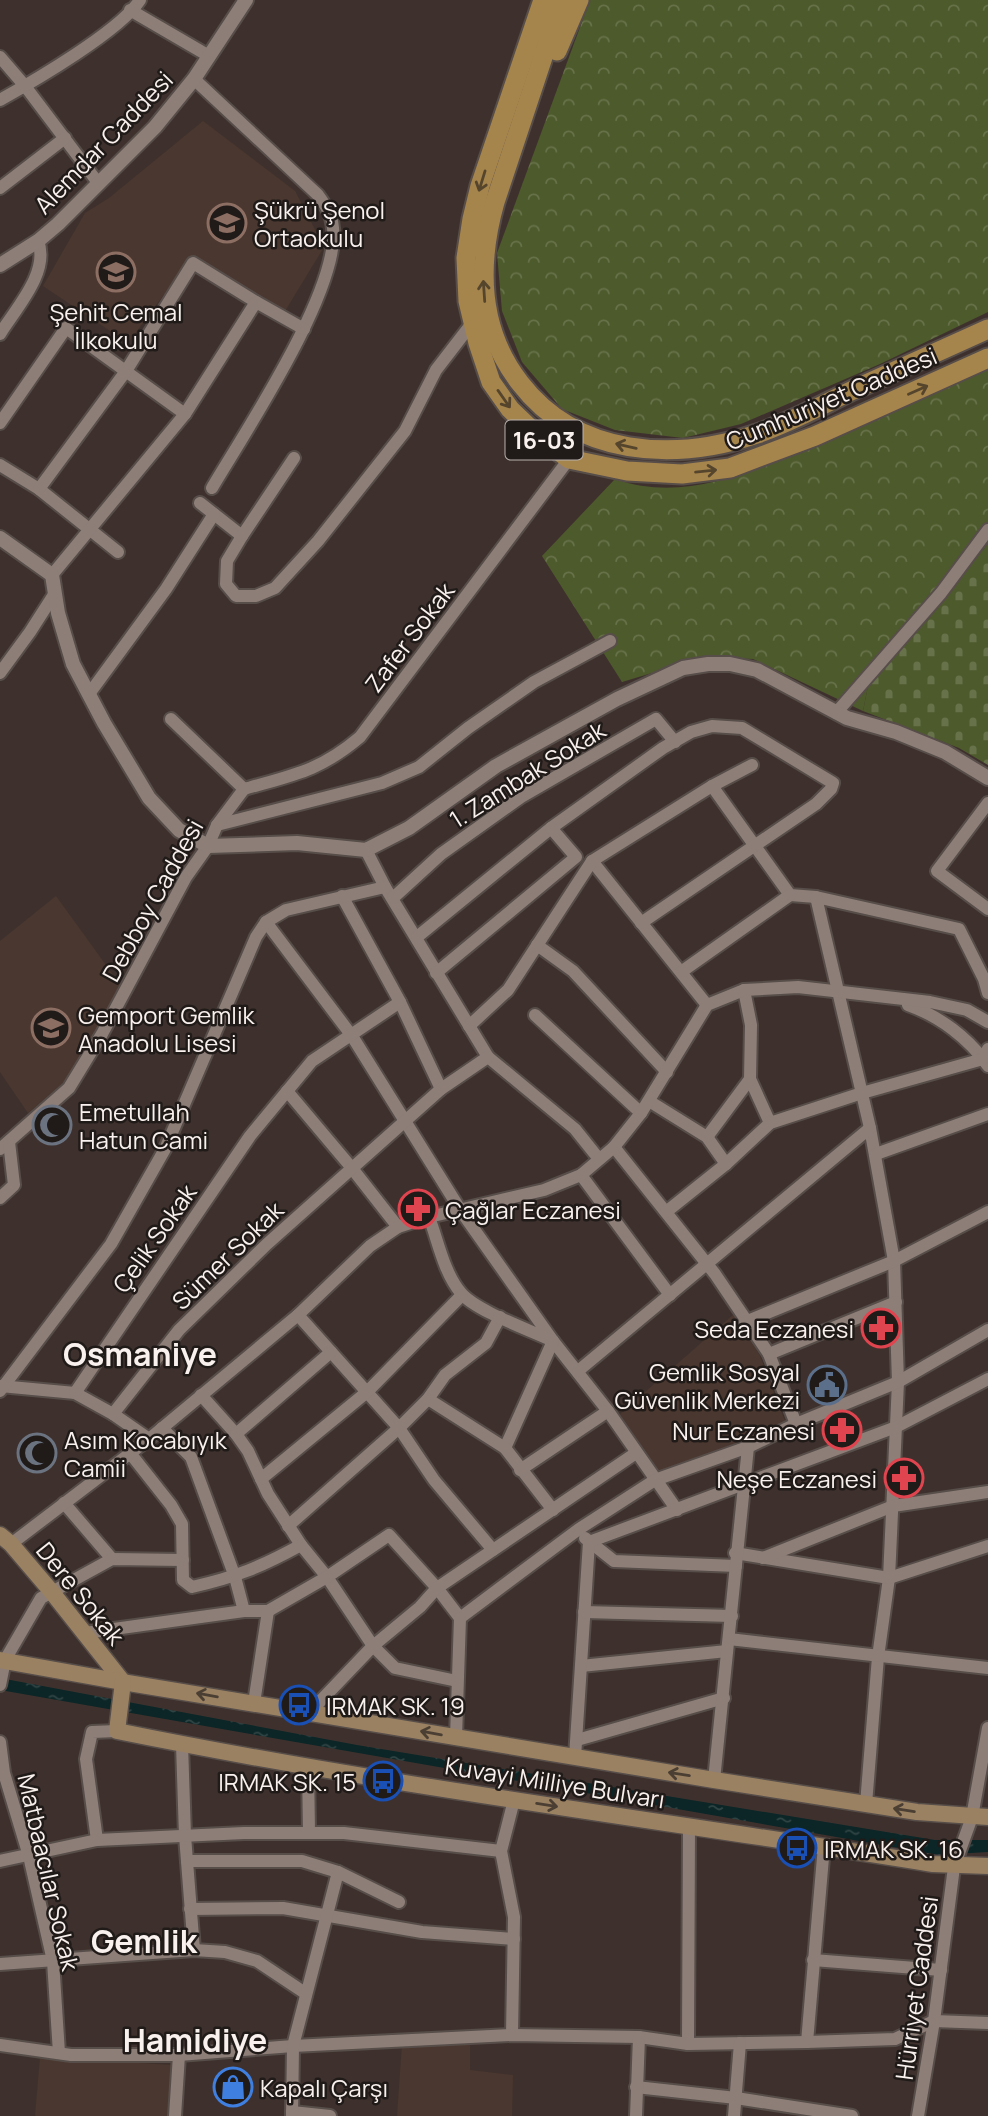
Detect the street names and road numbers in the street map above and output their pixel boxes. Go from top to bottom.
street label: Alemdar Caddesi [26,63,180,221]
street label: Cumhuriyet Caddesi [720,339,942,457]
road number: 16-03 [505,420,582,460]
street label: Zafer Sokak [357,574,462,699]
street label: 1. Zambak Sokak [443,712,612,835]
street label: Debboy Caddesi [94,813,210,987]
street label: Çelik Sokak [105,1176,204,1299]
street label: Sümer Sokak [164,1193,291,1317]
street label: Dere Sokak [29,1535,133,1652]
street label: Kuvayi Milliye Bulvarı [443,1748,667,1816]
street label: Matbaacılar Sokak [10,1770,88,1975]
street label: Hürriyet Caddesi [887,1894,945,2082]

